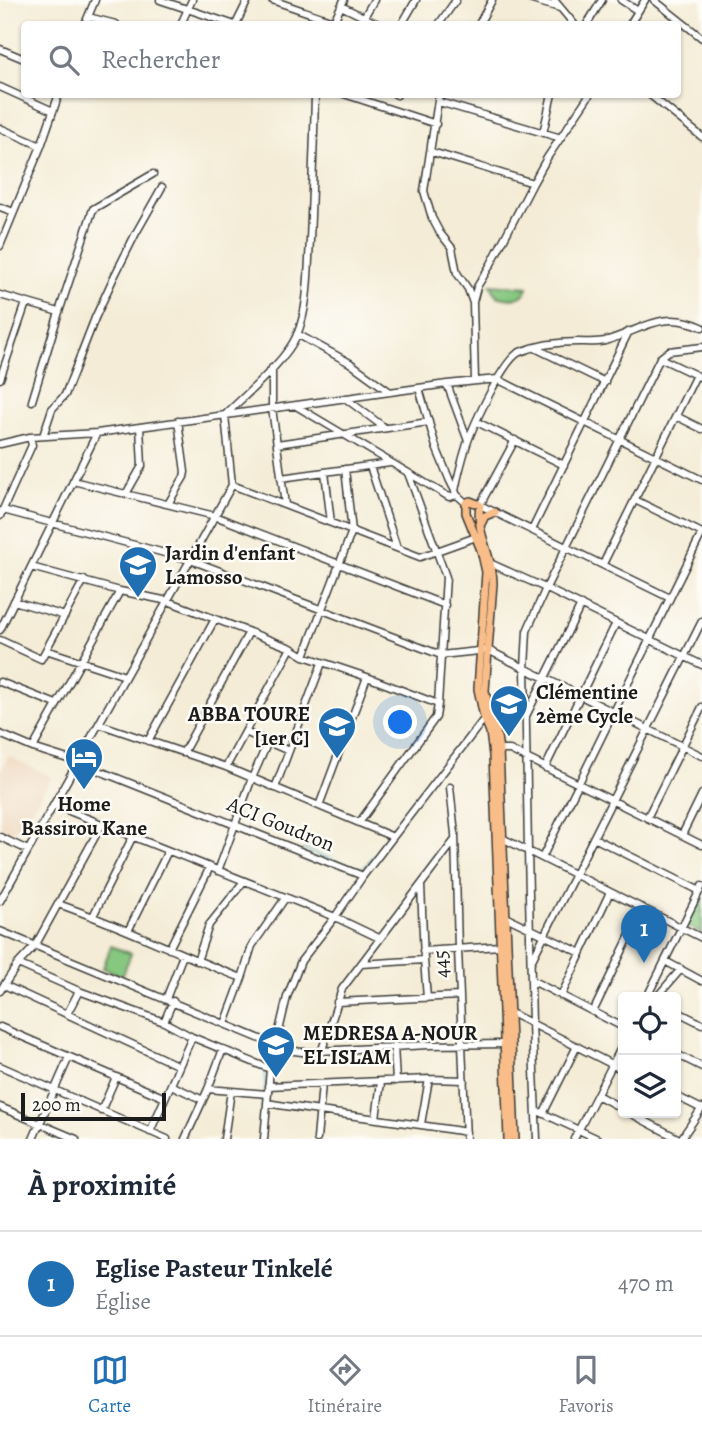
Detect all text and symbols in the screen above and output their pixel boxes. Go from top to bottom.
search box [21,21,681,98]
icon: search [45,41,83,79]
text: Rechercher [101,42,221,77]
place label: Jardin d'enfant Lamosso [165,539,295,591]
school or university icon: Jardin d'enfant Lamosso [117,544,159,599]
place label: Clémentine 2ème Cycle [536,678,638,730]
school or university icon: Clémentine 2ème Cycle [488,683,530,738]
place label: ABBA TOURE [1er C] [187,700,310,752]
school or university icon: ABBA TOURE [1er C] [316,705,358,760]
your location [383,705,417,739]
hotel icon: Home Bassirou Kane [63,736,105,791]
street label: ACI Goudron [222,789,339,858]
place label: Home Bassirou Kane [21,790,147,842]
pin: 1 [621,905,667,963]
street label: 445 [426,949,456,979]
map controls [618,992,681,1118]
button: locate [618,992,681,1055]
place label: MEDRESA A-NOUR EL ISLAM [303,1019,478,1071]
school or university icon: MEDRESA A-NOUR EL ISLAM [255,1024,297,1079]
button: layers [618,1055,681,1118]
scale bar [21,1090,166,1122]
text: 200 m [32,1092,81,1118]
text: À proximité [28,1165,176,1205]
text: Eglise Pasteur Tinkelé [95,1251,333,1286]
text: 1 [47,1268,55,1299]
text: 470 m [618,1268,674,1299]
text: Église [95,1286,151,1317]
tab: Carte [88,1351,131,1419]
tab: Itinéraire [308,1351,382,1419]
tab: Favoris [558,1351,614,1419]

